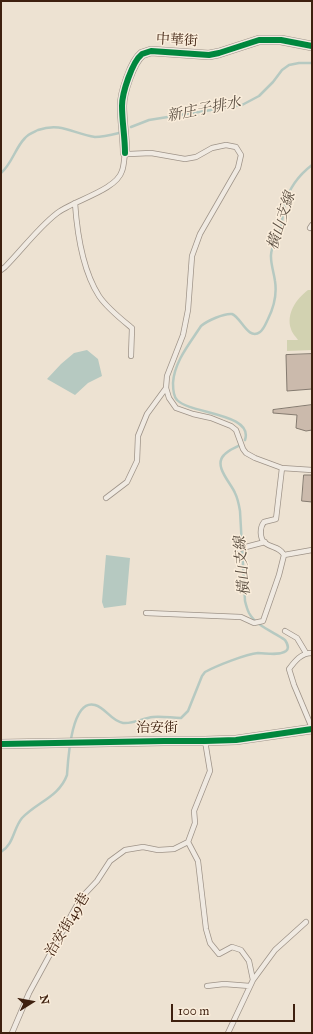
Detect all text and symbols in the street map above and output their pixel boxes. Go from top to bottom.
street label: 中華街 [156,32,198,50]
water label: 新庄子排水 [165,94,243,126]
water label: 橫山支線 [264,190,300,252]
water label: 橫山支線 [231,535,255,597]
street label: 治安街 [136,721,178,737]
street label: 治安街49巷 [42,890,94,960]
north arrow [12,982,52,1022]
text: N [37,994,52,1005]
scale bar [173,996,297,1022]
text: 100 m [178,1004,209,1018]

